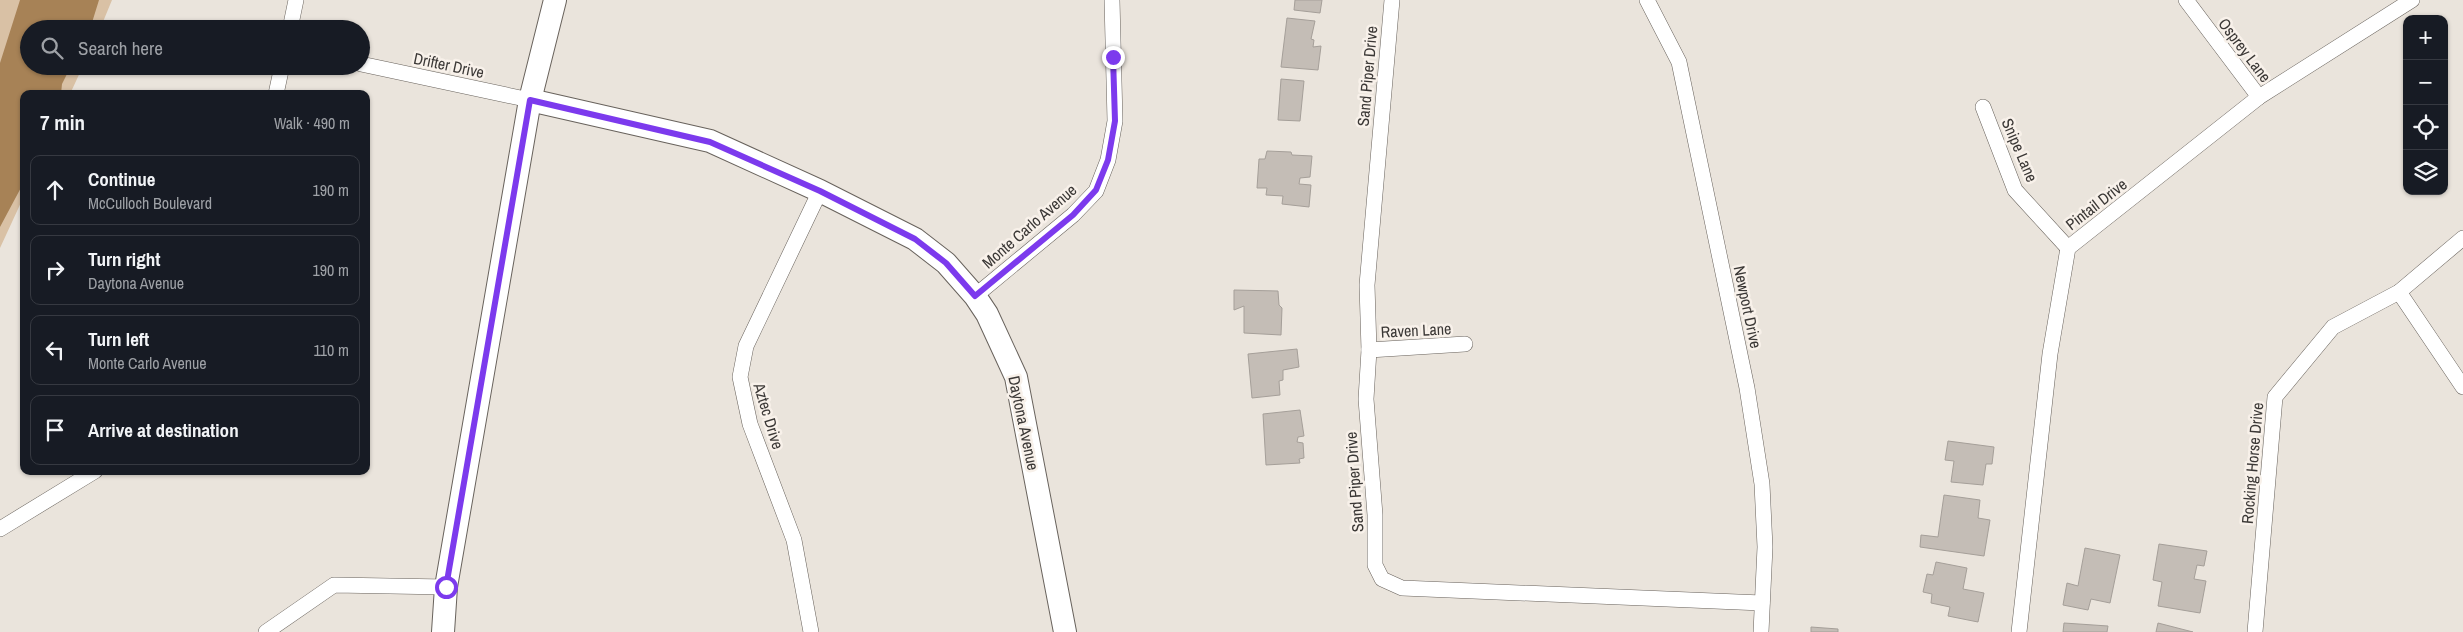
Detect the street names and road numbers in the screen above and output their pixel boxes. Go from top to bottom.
street label: Osprey Lane [2214,13,2276,87]
street label: Sand Piper Drive [1352,25,1382,127]
street label: Drifter Drive [412,47,486,83]
street label: Snipe Lane [1997,115,2043,185]
street label: Pintail Drive [2061,173,2131,235]
street label: Monte Carlo Avenue [977,179,1081,273]
street label: Newport Drive [1729,264,1767,350]
street label: Raven Lane [1380,317,1452,343]
street label: Daytona Avenue [1003,374,1045,472]
street label: Aztec Drive [748,379,789,452]
street label: Rocking Horse Drive [2236,401,2268,525]
street label: Sand Piper Drive [1340,431,1368,533]

